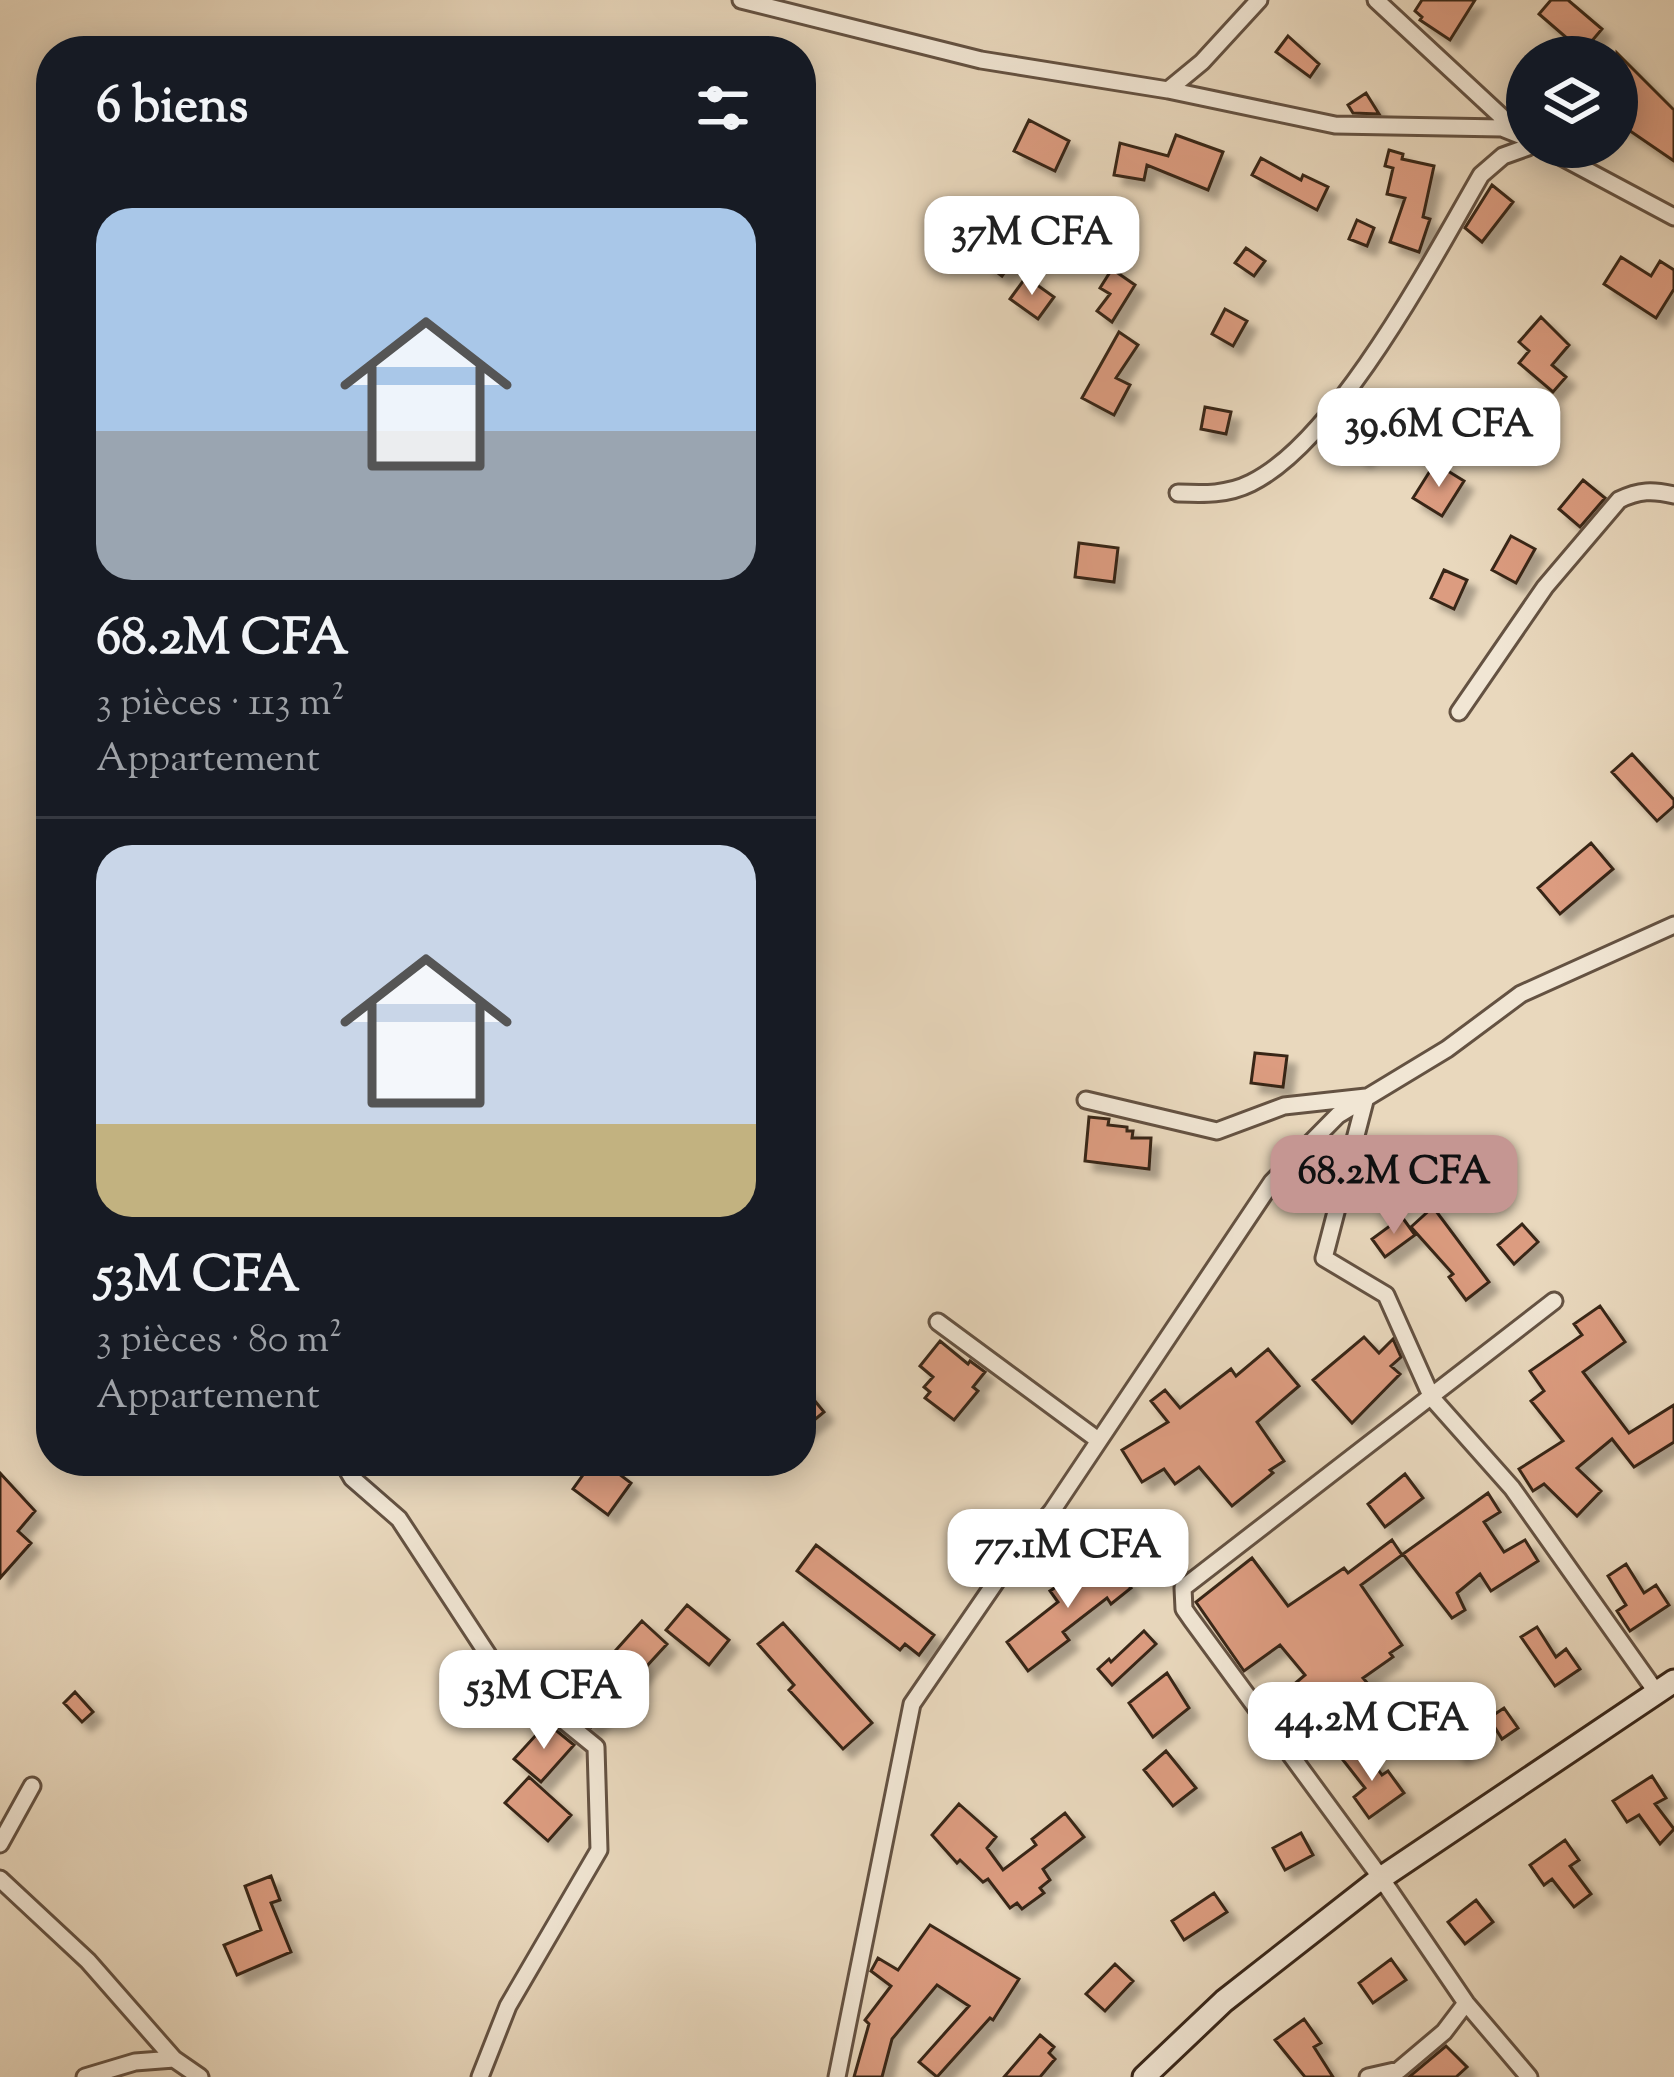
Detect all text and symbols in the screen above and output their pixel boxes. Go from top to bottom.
map controls [1506,36,1638,168]
button: layers [1506,36,1638,168]
text: 6 biens [96,72,248,145]
icon: filters [690,75,756,141]
pin: 37M CFA [921,196,1143,298]
text: 37M CFA [951,207,1113,263]
icon: home [318,286,534,502]
pin: 39.6M CFA [1302,388,1576,490]
text: 39.6M CFA [1344,399,1534,455]
text: 68.2M CFA [96,604,349,677]
text: 3 pièces · 113 m² [96,677,344,733]
text: Appartement [96,733,320,789]
icon: home [318,923,534,1139]
pin: 68.2M CFA [1257,1135,1531,1237]
text: 68.2M CFA [1297,1146,1491,1202]
text: 53M CFA [96,1241,300,1314]
text: 3 pièces · 80 m² [96,1314,342,1370]
text: Appartement [96,1370,320,1426]
pin: 77.1M CFA [931,1509,1205,1611]
text: 77.1M CFA [975,1520,1161,1576]
pin: 53M CFA [433,1650,655,1752]
text: 53M CFA [466,1661,622,1717]
pin: 44.2M CFA [1235,1682,1509,1784]
text: 44.2M CFA [1275,1693,1469,1749]

